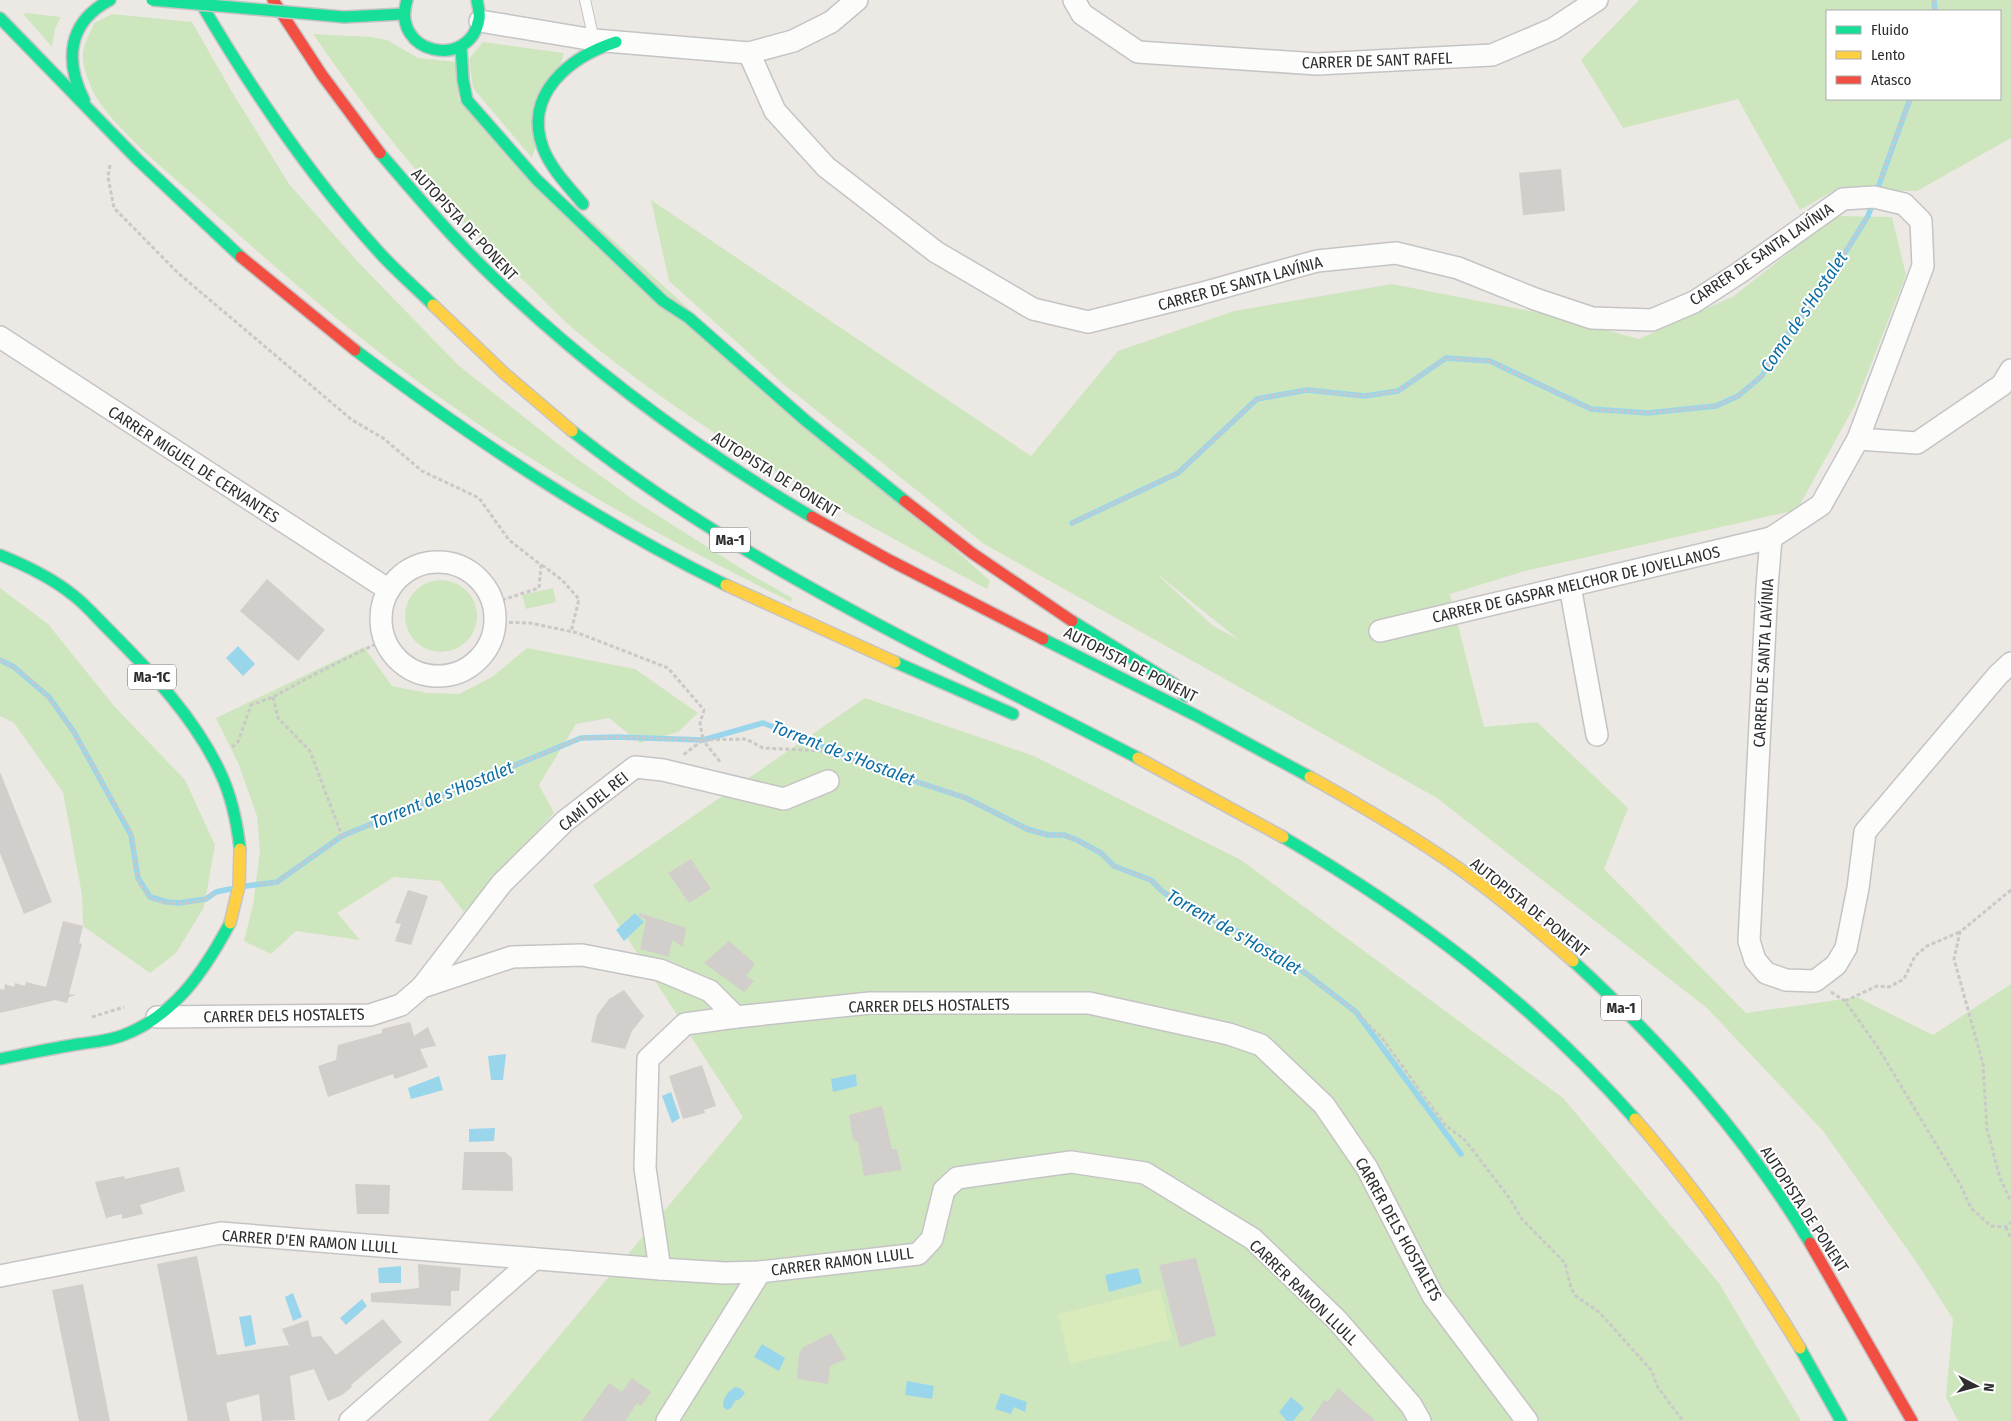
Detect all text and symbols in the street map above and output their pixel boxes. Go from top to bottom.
legend [1826,10,2001,100]
text: Fluido [1871,21,1909,39]
text: Lento [1871,46,1905,64]
street label: CARRER DE SANT RAFEL [1302,48,1453,73]
text: Atasco [1871,71,1911,89]
street label: AUTOPISTA DE PONENT [408,164,522,285]
street label: CARRER DE SANTA LAVÍNIA [1686,199,1837,310]
water label: Coma de s'Hostalet [1756,248,1852,376]
street label: CARRER DE SANTA LAVÍNIA [1156,252,1325,315]
street label: CARRER MIGUEL DE CERVANTES [105,402,283,527]
street label: AUTOPISTA DE PONENT [708,427,844,522]
road number: Ma-1 [710,528,750,552]
street label: CARRER DE GASPAR MELCHOR DE JOVELLANOS [1430,542,1722,627]
street label: CARRER DE SANTA LAVÍNIA [1750,577,1777,748]
street label: AUTOPISTA DE PONENT [1061,623,1201,706]
road number: Ma-1C [128,664,176,690]
water label: Torrent de s'Hostalet [768,716,918,790]
water label: Torrent de s'Hostalet [368,756,517,834]
street label: CAMÍ DEL REI [555,768,632,835]
street label: AUTOPISTA DE PONENT [1467,854,1593,961]
water label: Torrent de s'Hostalet [1163,885,1305,980]
street label: CARRER DELS HOSTALETS [848,995,1010,1016]
road number: Ma-1 [1601,996,1641,1020]
street label: CARRER DELS HOSTALETS [203,1005,365,1026]
street label: AUTOPISTA DE PONENT [1757,1143,1853,1276]
street label: CARRER DELS HOSTALETS [1351,1154,1446,1304]
street label: CARRER D'EN RAMON LLULL [221,1226,399,1257]
street label: CARRER RAMON LLULL [1246,1236,1362,1349]
street label: CARRER RAMON LLULL [770,1243,914,1280]
north arrow [1951,1361,2001,1411]
text: N [1980,1382,1997,1392]

